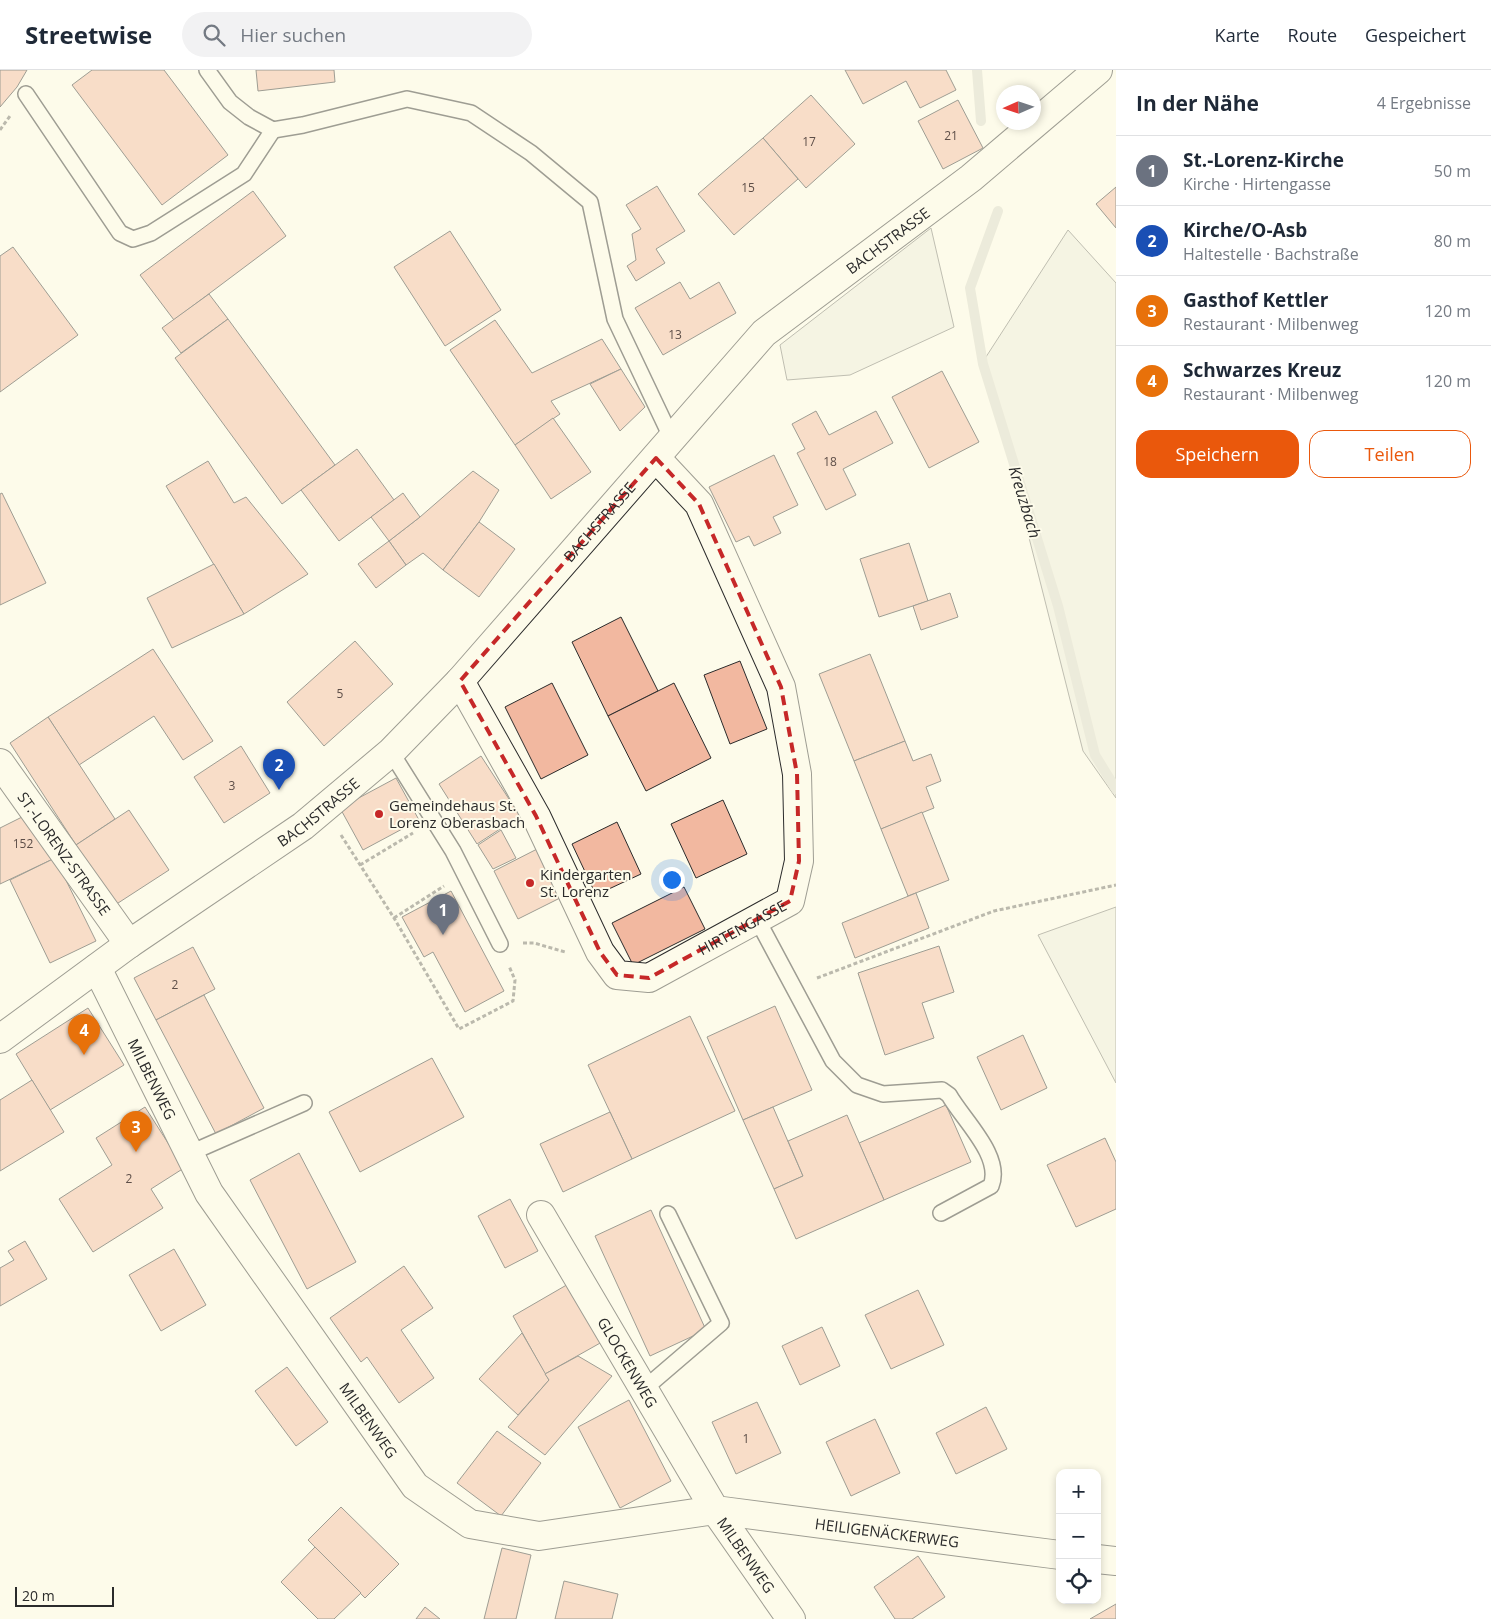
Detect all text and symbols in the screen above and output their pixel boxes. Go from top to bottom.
search box [182,12,532,57]
text: Streetwise [25,18,152,51]
icon: search [200,21,228,49]
text: Hier suchen [240,22,346,48]
text: Karte [1215,23,1260,47]
text: Route [1288,23,1337,47]
text: Gespeichert [1365,23,1466,47]
north arrow [996,85,1041,130]
text: In der Nähe [1136,89,1259,117]
text: 4 Ergebnisse [1377,92,1471,114]
house number: 21 [944,127,958,144]
house number: 17 [802,133,816,150]
text: St.-Lorenz-Kirche [1183,147,1344,173]
text: 1 [1147,160,1157,182]
text: 50 m [1434,160,1471,182]
text: Kirche · Hirtengasse [1183,173,1331,195]
house number: 15 [741,179,755,196]
street label: BACHSTRASSE [842,202,934,278]
text: Kirche/O-Asb [1183,217,1307,243]
text: 2 [1147,230,1157,252]
text: 80 m [1434,230,1471,252]
text: Haltestelle · Bachstraße [1183,243,1359,265]
text: Gasthof Kettler [1183,287,1328,313]
text: 3 [1147,300,1157,322]
text: 120 m [1425,300,1471,322]
text: Restaurant · Milbenweg [1183,313,1358,335]
house number: 13 [668,326,682,343]
text: Schwarzes Kreuz [1183,357,1341,383]
text: 4 [1147,370,1157,392]
text: 120 m [1425,370,1471,392]
text: Restaurant · Milbenweg [1183,383,1358,405]
button: Speichern [1136,430,1299,478]
button: Teilen [1309,430,1471,478]
house number: 18 [823,453,837,470]
water label: Kreuzbach [1004,463,1046,541]
street label: BACHSTRASSE [559,478,640,566]
house number: 5 [337,685,344,702]
pin: 2 [263,749,295,790]
street label: BACHSTRASSE [273,773,363,851]
house number: 3 [229,777,236,794]
street label: ST.-LORENZ-STRASSE [14,788,115,919]
place label: Gemeindehaus St. Lorenz Oberasbach [389,795,525,832]
marker: Gemeindehaus St. Lorenz Oberasbach [373,808,385,820]
house number: 152 [13,835,33,852]
place label: Kindergarten St. Lorenz [540,864,631,901]
your location [659,867,685,893]
marker: Kindergarten St. Lorenz [524,877,536,889]
pin: 1 [427,894,459,935]
street label: HIRTENGASSE [694,895,790,959]
house number: 2 [172,976,179,993]
pin: 4 [68,1014,100,1055]
street label: MILBENWEG [124,1035,181,1123]
pin: 3 [120,1111,152,1152]
house number: 2 [126,1170,133,1187]
street label: GLOCKENWEG [593,1313,662,1411]
street label: MILBENWEG [335,1378,402,1462]
house number: 1 [743,1430,749,1447]
map controls [1056,1469,1101,1604]
button: + [1056,1469,1101,1514]
street label: MILBENWEG [713,1513,780,1597]
street label: HEILIGENÄCKERWEG [814,1513,960,1552]
button: − [1056,1514,1101,1559]
button: locate [1056,1559,1101,1604]
scale bar [15,1584,114,1607]
text: 20 m [22,1586,55,1605]

